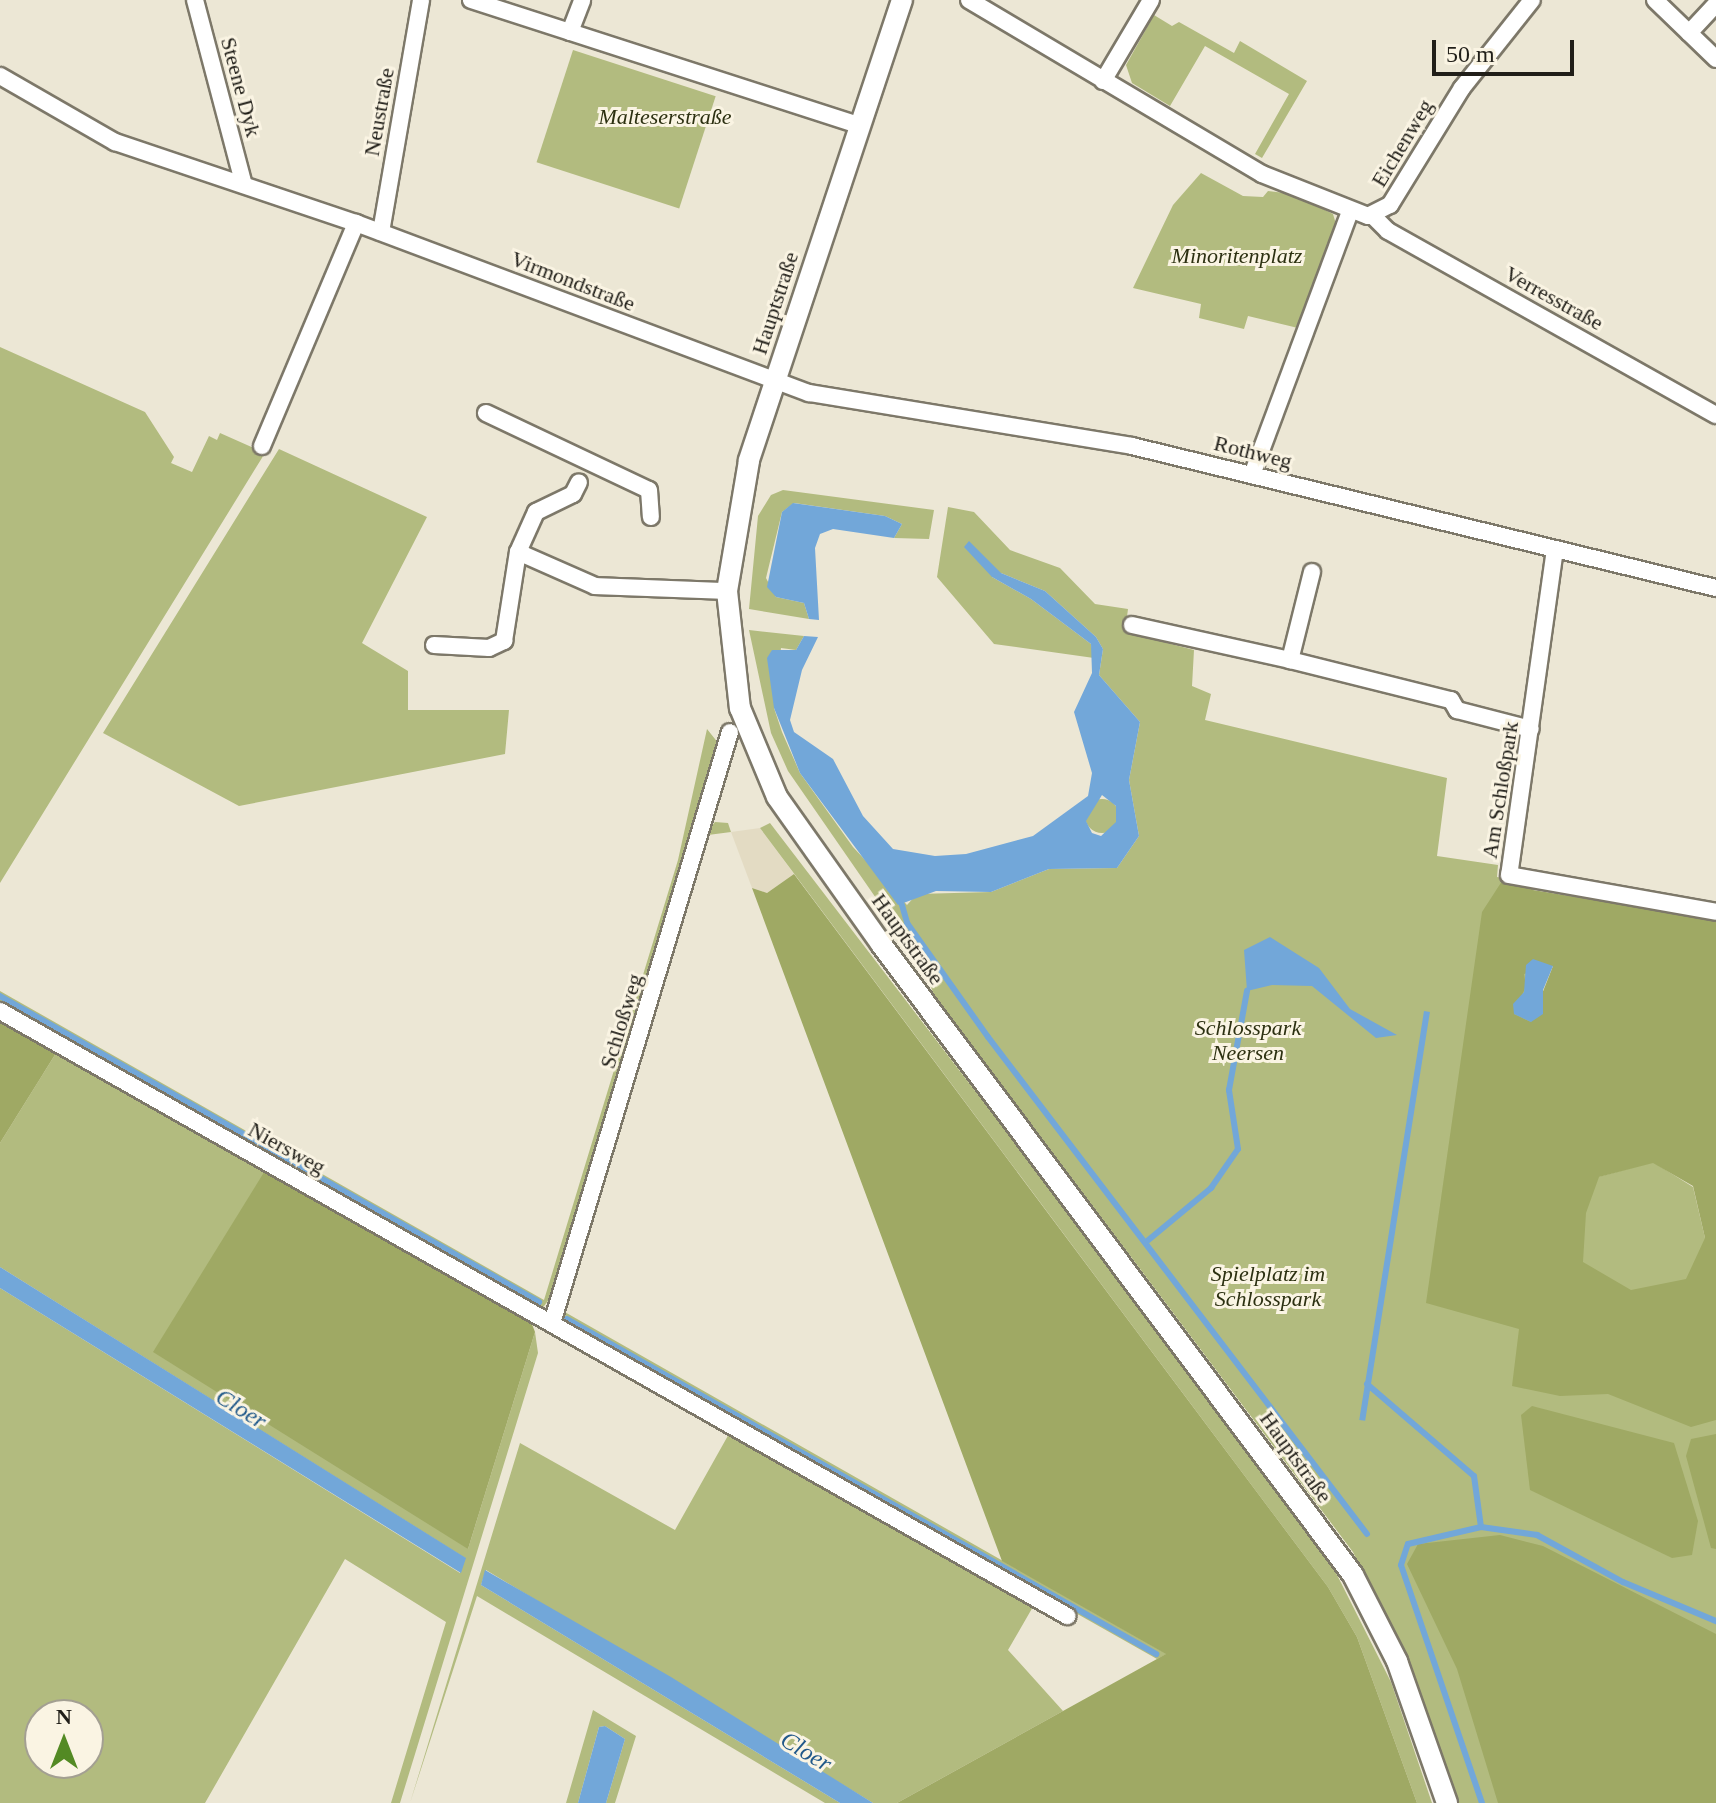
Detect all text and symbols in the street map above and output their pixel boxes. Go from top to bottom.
scale bar [1436,24,1578,74]
street label: Steene Dyk [215,34,267,140]
text: 50 m [1446,41,1495,67]
street label: Neustraße [358,66,400,158]
street label: Eichenweg [1366,94,1438,192]
park label: Malteserstraße [598,104,732,130]
park label: Minoritenplatz [1172,243,1302,269]
street label: Virmondstraße [507,245,639,317]
street label: Hauptstraße [746,248,804,358]
street label: Verresstraße [1500,260,1608,336]
street label: Rothweg [1211,430,1295,474]
street label: Am Schloßpark [1476,719,1524,861]
street label: Hauptstraße [866,888,950,990]
street label: Schloßweg [594,970,648,1072]
park label: Schlosspark Neersen [1195,1014,1301,1066]
street label: Niersweg [244,1116,330,1180]
park label: Spielplatz im Schlosspark [1211,1260,1325,1312]
water label: Cloer [210,1382,272,1436]
street label: Hauptstraße [1254,1406,1338,1508]
north arrow [24,1699,104,1779]
text: N [56,1704,72,1729]
water label: Cloer [775,1726,837,1778]

